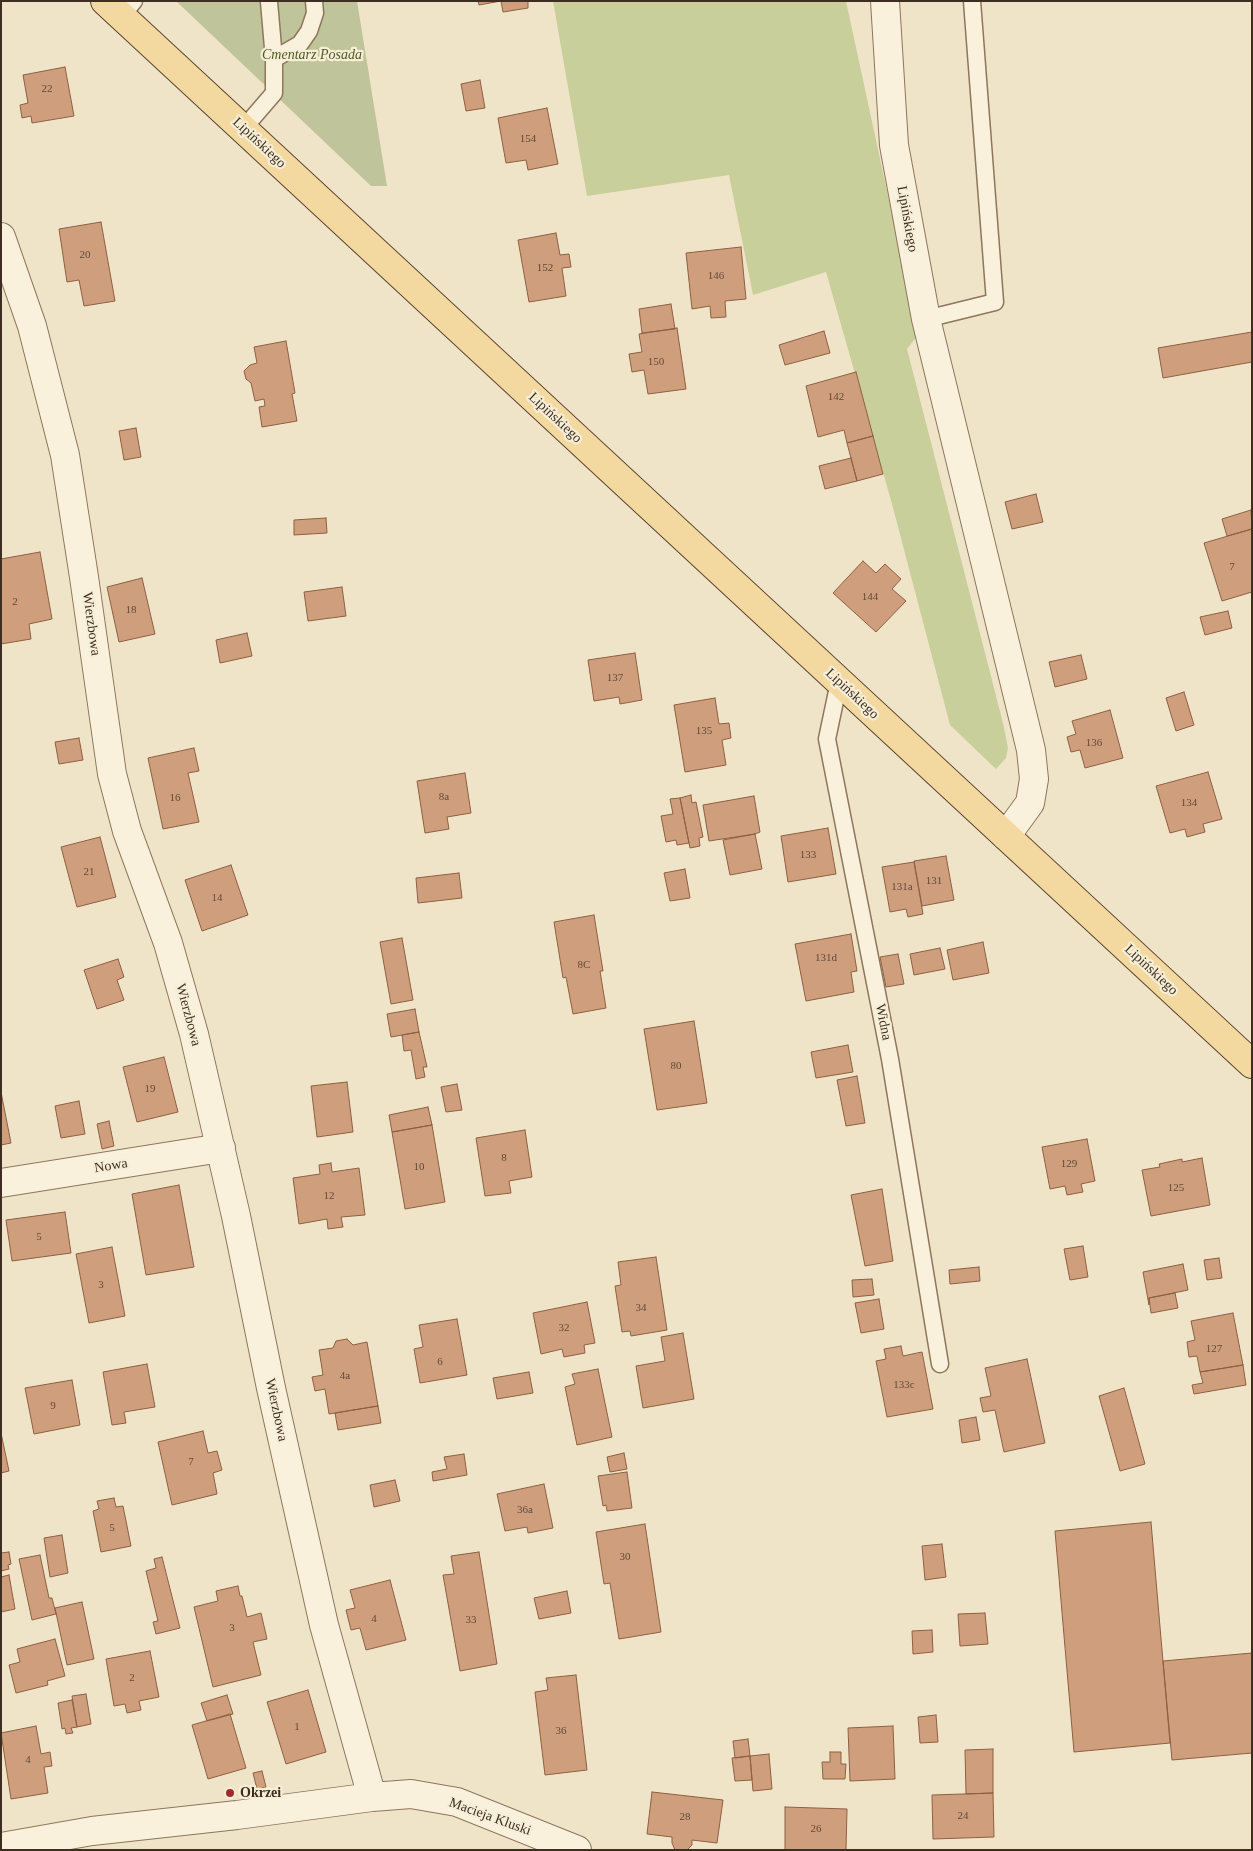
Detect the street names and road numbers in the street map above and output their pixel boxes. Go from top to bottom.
street label: Lipińskiego [229,114,289,172]
street label: Lipińskiego [893,185,921,253]
street label: Lipińskiego [525,389,585,447]
street label: Wierzbowa [78,591,104,657]
street label: Lipińskiego [822,665,882,723]
street label: Lipińskiego [1121,941,1181,999]
street label: Wierzbowa [172,982,204,1048]
street label: Widna [871,1002,895,1042]
street label: Nowa [93,1155,129,1177]
street label: Wierzbowa [261,1377,291,1443]
street label: Macieja Kluski [447,1794,533,1840]

